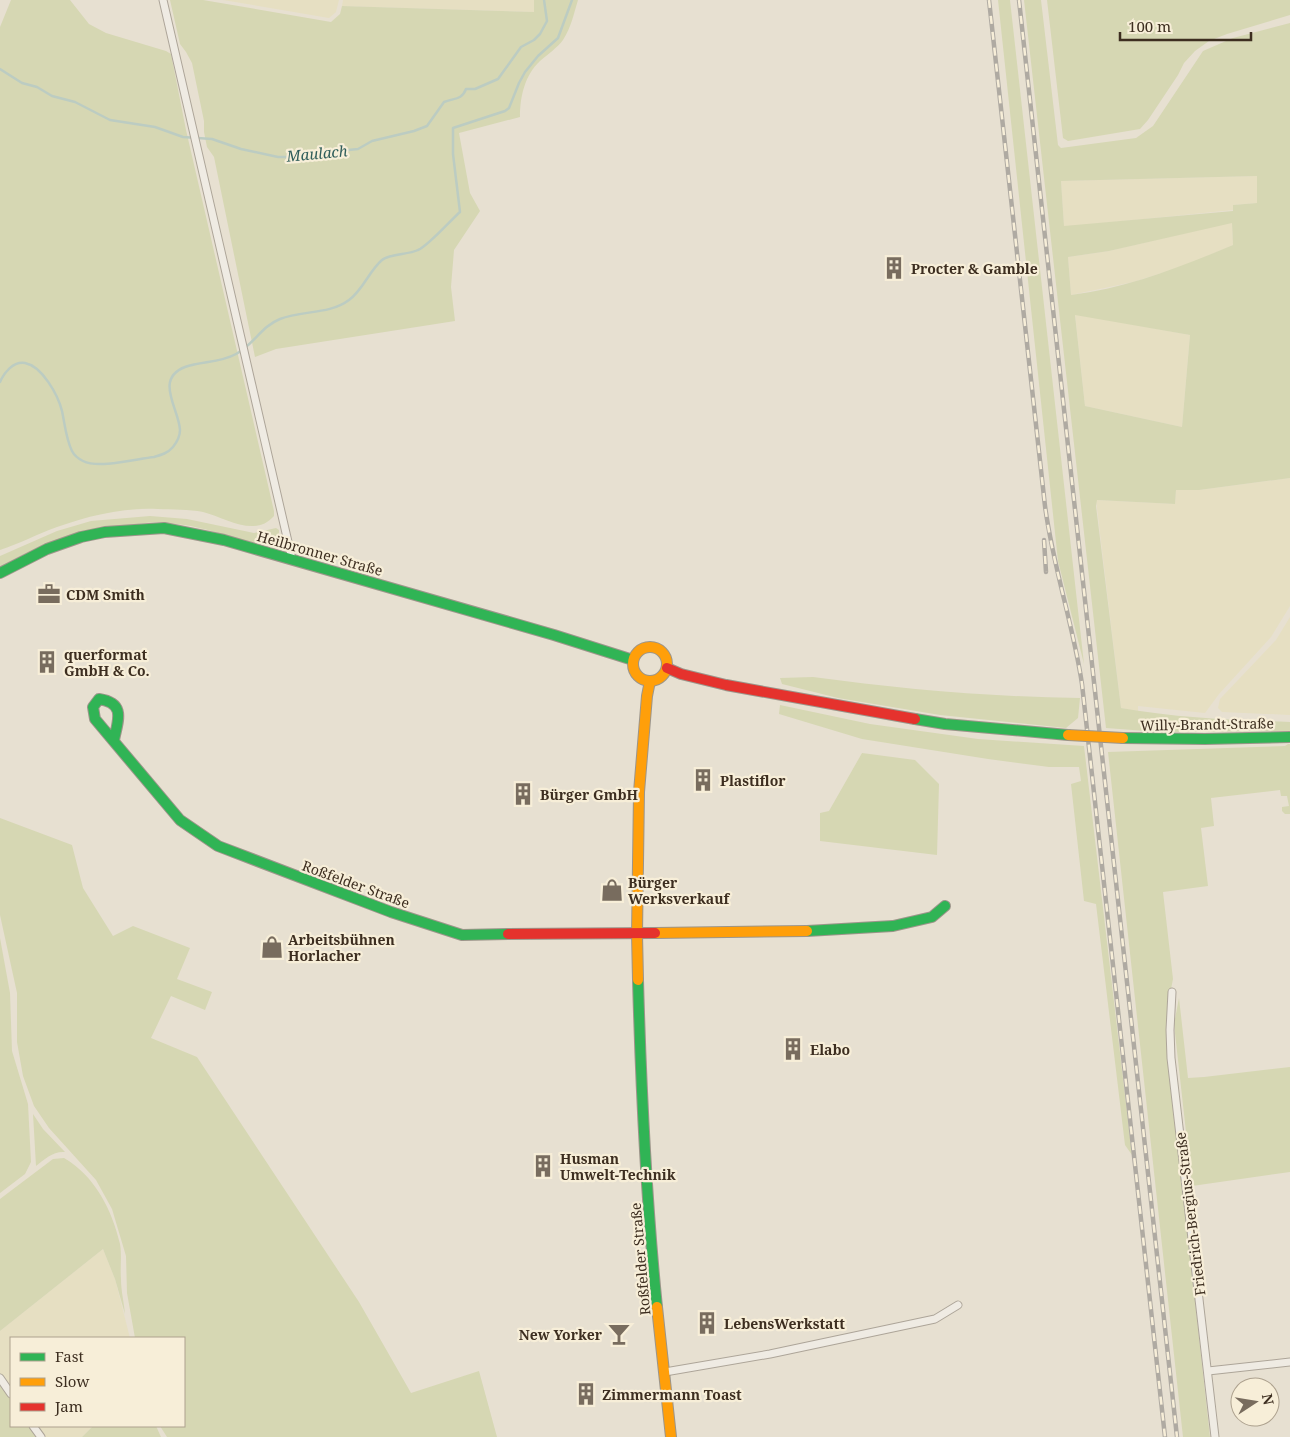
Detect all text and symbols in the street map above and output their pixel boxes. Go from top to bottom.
scale bar [1120,10,1251,42]
text: 100 m [1128,16,1171,36]
water label: Maulach [285,140,348,166]
building icon: Procter & Gamble [881,255,907,281]
place label: Procter & Gamble [911,259,1038,278]
street label: Heilbronner Straße [255,526,385,580]
office icon: CDM Smith [36,581,62,607]
place label: CDM Smith [66,585,145,604]
place label: querformat GmbH & Co. [64,645,150,680]
building icon: querformat GmbH & Co. [34,649,60,675]
street label: Willy-Brandt-Straße [1140,713,1274,735]
building icon: Plastiflor [690,767,716,793]
place label: Plastiflor [720,771,786,790]
building icon: Bürger GmbH [510,781,536,807]
place label: Bürger GmbH [540,785,639,804]
street label: Roßfelder Straße [300,856,412,912]
place label: Bürger Werksverkauf [628,873,731,908]
shop icon: Bürger Werksverkauf [599,877,625,903]
place label: Arbeitsbühnen Horlacher [288,930,395,965]
shop icon: Arbeitsbühnen Horlacher [259,934,285,960]
building icon: Elabo [780,1036,806,1062]
place label: Elabo [810,1040,850,1059]
street label: Friedrich-Bergius-Straße [1171,1131,1209,1297]
place label: Husman Umwelt-Technik [560,1149,676,1184]
building icon: Husman Umwelt-Technik [530,1153,556,1179]
street label: Roßfelder Straße [626,1202,654,1316]
building icon: LebensWerkstatt [694,1310,720,1336]
place label: LebensWerkstatt [724,1314,845,1333]
bar icon: New Yorker [606,1321,632,1347]
place label: New Yorker [519,1325,603,1344]
legend [10,1337,185,1427]
text: Fast [55,1346,84,1366]
text: Slow [55,1371,89,1391]
north arrow [1230,1377,1280,1427]
building icon: Zimmermann Toast [573,1381,599,1407]
place label: Zimmermann Toast [602,1385,742,1404]
text: N [1258,1392,1279,1407]
text: Jam [54,1396,83,1416]

